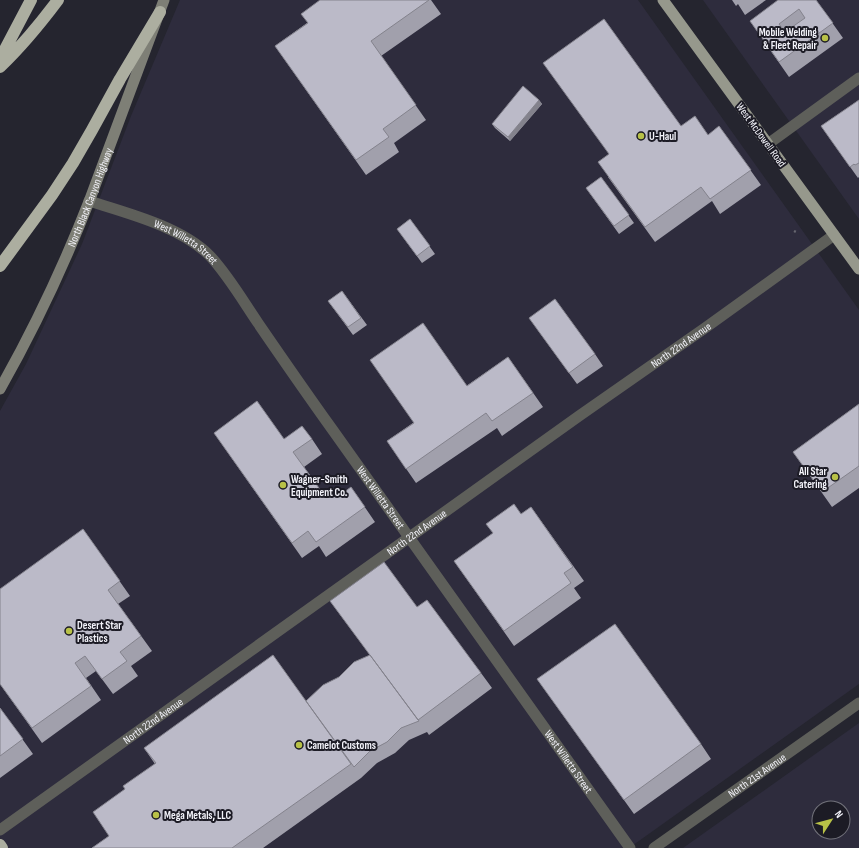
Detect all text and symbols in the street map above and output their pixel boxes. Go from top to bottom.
place label: Mobile Welding & Fleet Repair [759,26,818,52]
marker: Mobile Welding & Fleet Repair [820,33,830,43]
street label: West McDowell Road [733,100,789,170]
place label: U-Haul [649,130,676,143]
marker: U-Haul [636,131,646,141]
street label: North Black Canyon Highway [65,145,115,249]
street label: West Willetta Street [152,217,221,267]
street label: North 22nd Avenue [648,319,713,370]
street label: West Willetta Street [354,463,408,532]
place label: All Star Catering [794,465,828,491]
marker: All Star Catering [830,472,840,482]
place label: Wagner-Smith Equipment Co. [291,473,348,499]
marker: Wagner-Smith Equipment Co. [278,480,288,490]
street label: North 22nd Avenue [384,506,449,558]
place label: Desert Star Plastics [77,619,122,645]
marker: Desert Star Plastics [64,626,74,636]
street label: North 22nd Avenue [121,695,185,746]
street label: West Willetta Street [542,727,596,796]
place label: Camelot Customs [307,739,376,752]
marker: Camelot Customs [294,740,304,750]
street label: North 21st Avenue [725,750,788,800]
north arrow [811,800,851,840]
text: N [832,808,846,821]
place label: Mega Metals, LLC [164,809,231,822]
marker: Mega Metals, LLC [151,810,161,820]

